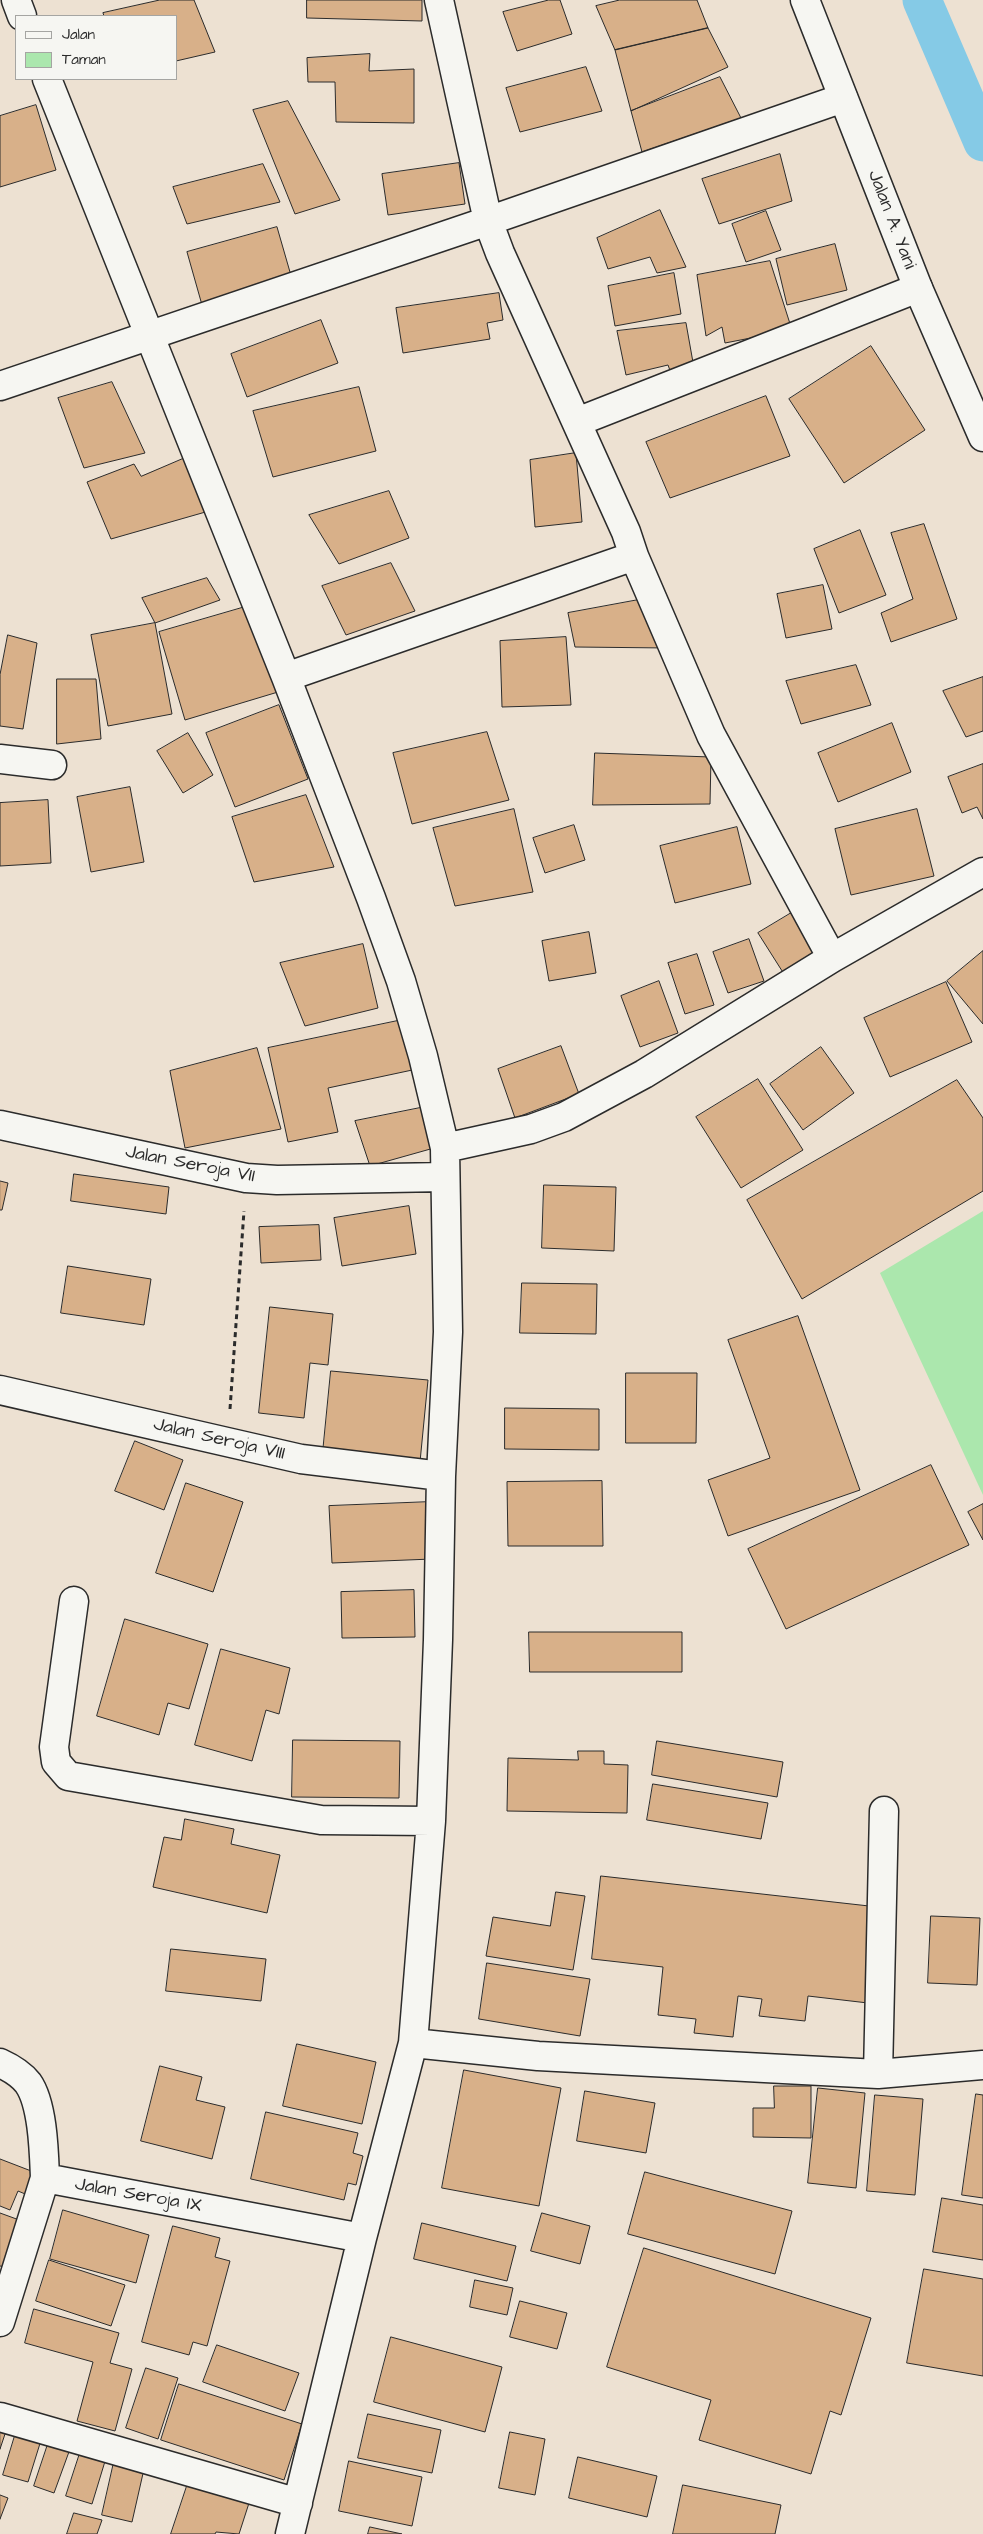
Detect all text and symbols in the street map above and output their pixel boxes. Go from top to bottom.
legend [15,15,178,80]
text: Jalan [62,24,95,45]
text: Taman [62,49,106,70]
street label: Jalan A. Yani [862,167,920,273]
street label: Jalan Seroja VII [123,1141,257,1189]
street label: Jalan Seroja VIII [151,1414,287,1466]
street label: Jalan Seroja IX [73,2174,203,2218]

